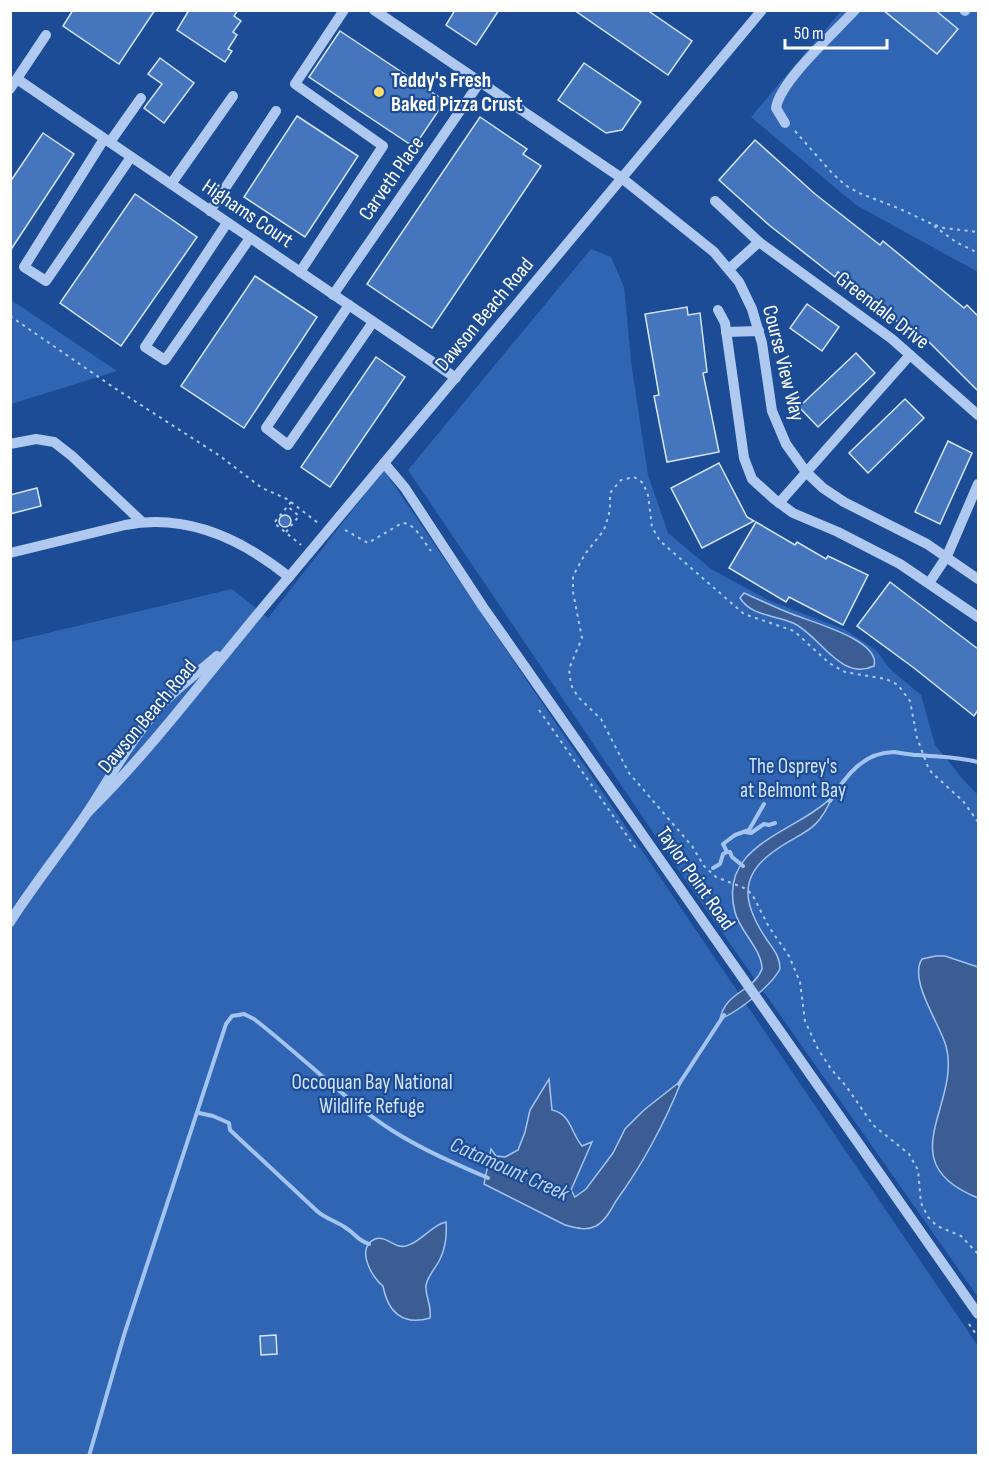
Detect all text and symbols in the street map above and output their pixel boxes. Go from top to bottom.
scale bar [785,12,887,50]
text: 50 m [794,23,824,44]
place label: Teddy's Fresh Baked Pizza Crust [391,68,523,117]
marker: Teddy's Fresh Baked Pizza Crust [372,85,386,99]
street label: Carveth Place [353,131,429,225]
street label: Highams Court [197,174,298,253]
street label: Dawson Beach Road [430,253,539,376]
street label: Greendale Drive [831,266,934,354]
street label: Course View Way [757,303,810,424]
street label: Dawson Beach Road [93,655,202,778]
park label: The Osprey's at Belmont Bay [740,754,846,803]
street label: Taylor Point Road [651,822,740,935]
park label: Occoquan Bay National Wildlife Refuge [291,1070,453,1119]
water label: Catamount Creek [446,1131,574,1208]

